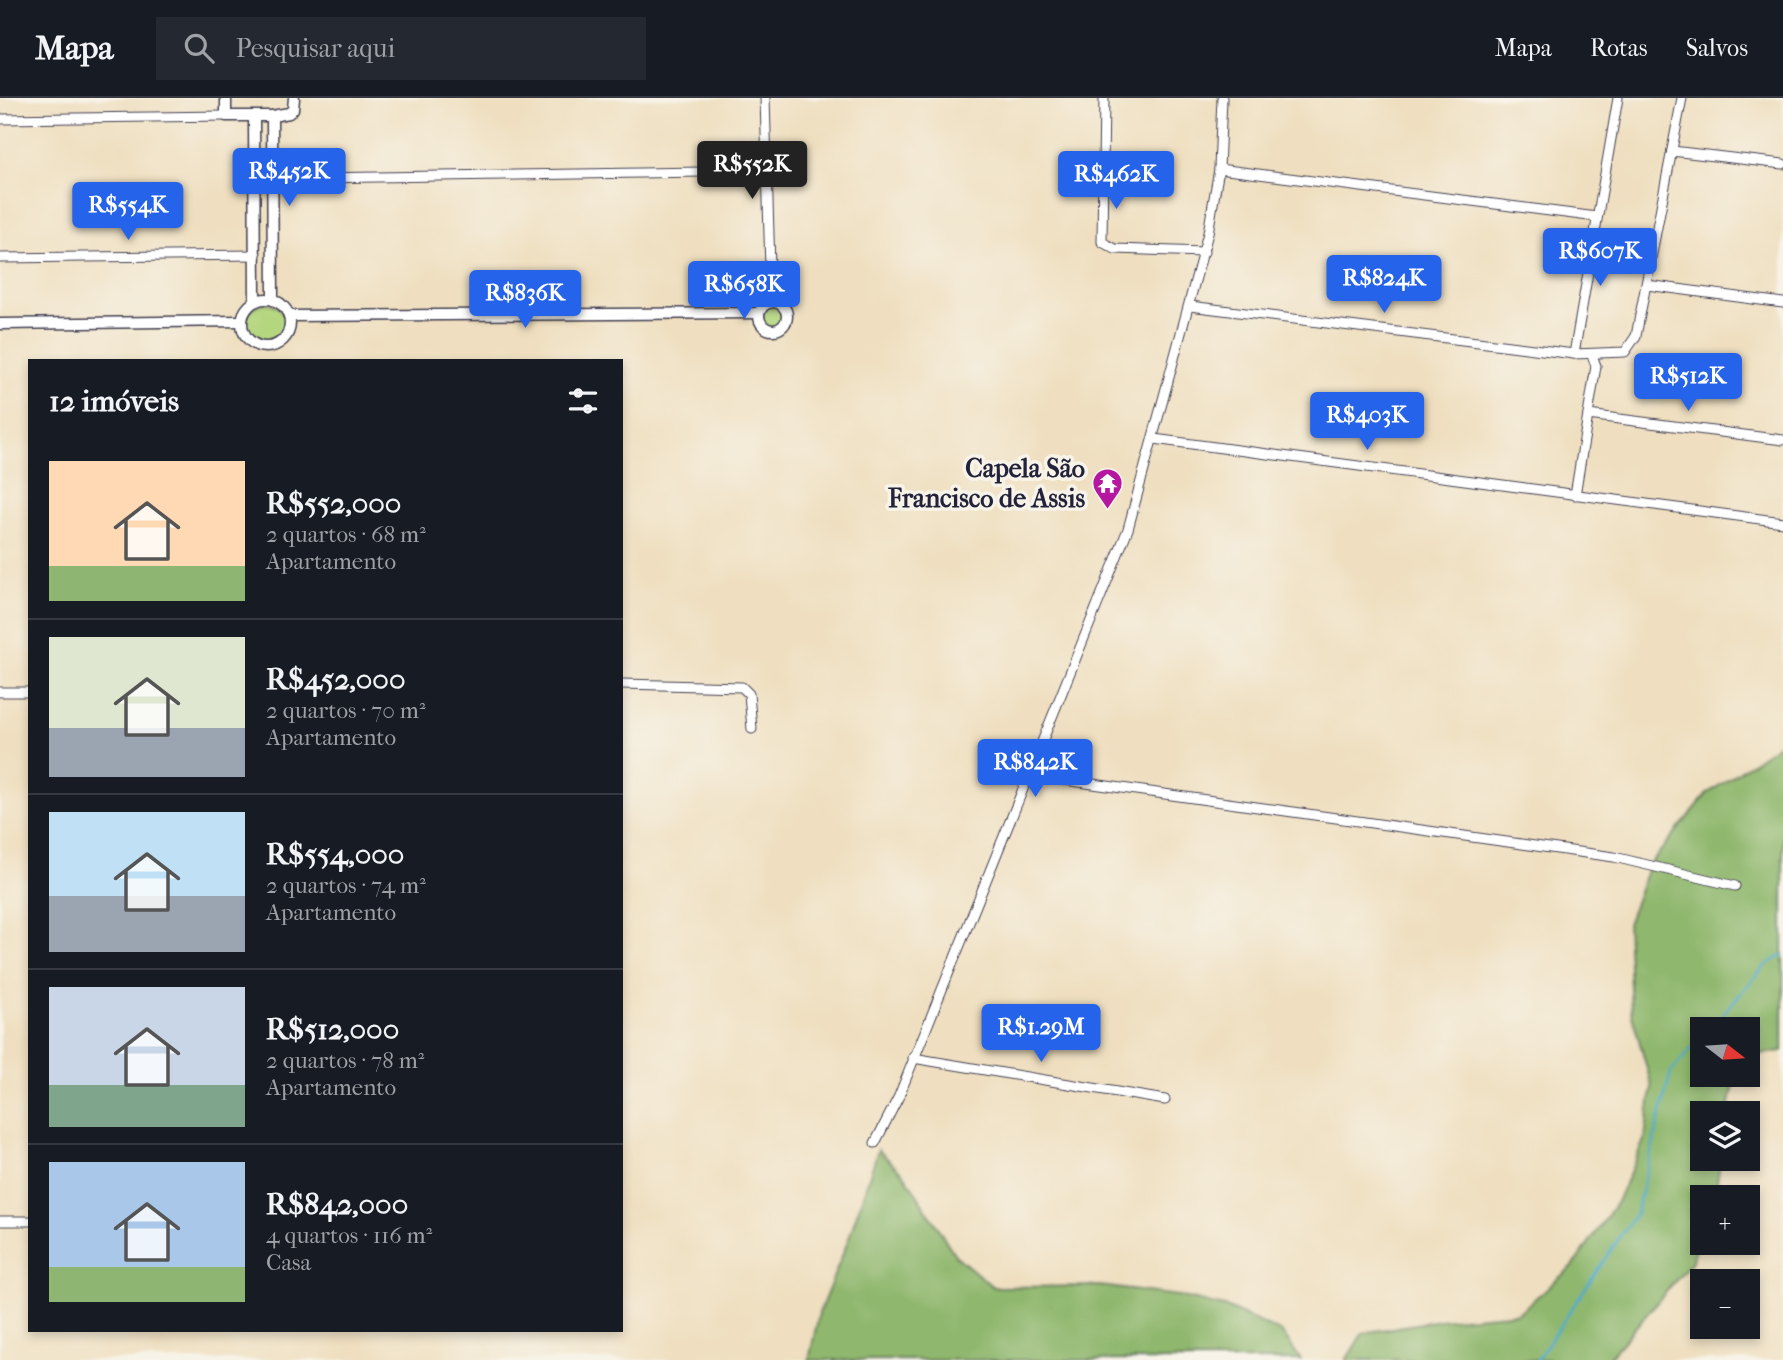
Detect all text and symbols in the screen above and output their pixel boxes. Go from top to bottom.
search box [156,17,646,80]
text: Mapa [35,29,114,68]
icon: search [180,29,218,67]
text: Pesquisar aqui [236,33,395,64]
text: Mapa [1495,34,1552,62]
text: Rotas [1590,34,1648,62]
text: Salvos [1686,34,1748,62]
pin: R$552K [695,141,809,201]
pin: R$452K [232,148,346,208]
text: R$552K [713,150,791,177]
pin: R$462K [1059,152,1173,211]
text: R$452K [249,157,329,184]
text: R$462K [1074,160,1158,187]
pin: R$554K [71,183,185,242]
text: R$554K [88,191,168,218]
pin: R$607K [1543,228,1657,288]
text: R$607K [1559,237,1641,264]
pin: R$824K [1327,256,1441,315]
pin: R$658K [687,262,801,321]
text: R$824K [1342,264,1426,291]
text: R$658K [704,270,784,297]
pin: R$836K [468,271,582,330]
text: R$836K [485,279,565,306]
pin: R$512K [1631,354,1745,413]
text: R$512K [1650,362,1726,389]
icon: filters [564,382,602,420]
text: 12 imóveis [49,384,179,419]
pin: R$403K [1310,392,1424,452]
text: R$403K [1326,401,1408,428]
place label: Capela São Francisco de Assis [887,453,1085,514]
temple icon: Capela São Francisco de Assis [1091,466,1125,510]
text: R$552,000 [266,486,401,521]
icon: home [105,489,189,573]
text: 2 quartos · 68 m² [266,521,426,548]
text: Apartamento [266,548,396,575]
text: R$452,000 [266,662,405,697]
icon: home [105,665,189,749]
text: 2 quartos · 70 m² [266,697,425,724]
text: Apartamento [266,724,396,751]
pin: R$842K [978,740,1092,799]
text: R$842K [994,748,1076,775]
text: R$554,000 [266,837,404,872]
icon: home [105,840,189,924]
text: 2 quartos · 74 m² [266,872,426,899]
text: Apartamento [266,899,396,926]
pin: R$1.29M [976,1004,1106,1064]
text: R$512,000 [266,1012,399,1047]
text: R$1.29M [998,1013,1084,1040]
icon: home [105,1015,189,1099]
north arrow [1690,1017,1760,1087]
map controls [1690,1017,1760,1339]
text: 2 quartos · 78 m² [266,1047,424,1074]
text: Apartamento [266,1074,396,1101]
button: layers [1690,1101,1760,1171]
button: + [1690,1185,1760,1255]
text: R$842,000 [266,1187,408,1222]
icon: home [105,1190,189,1274]
text: 4 quartos · 116 m² [266,1222,432,1249]
text: Casa [266,1249,311,1276]
button: − [1690,1269,1760,1339]

